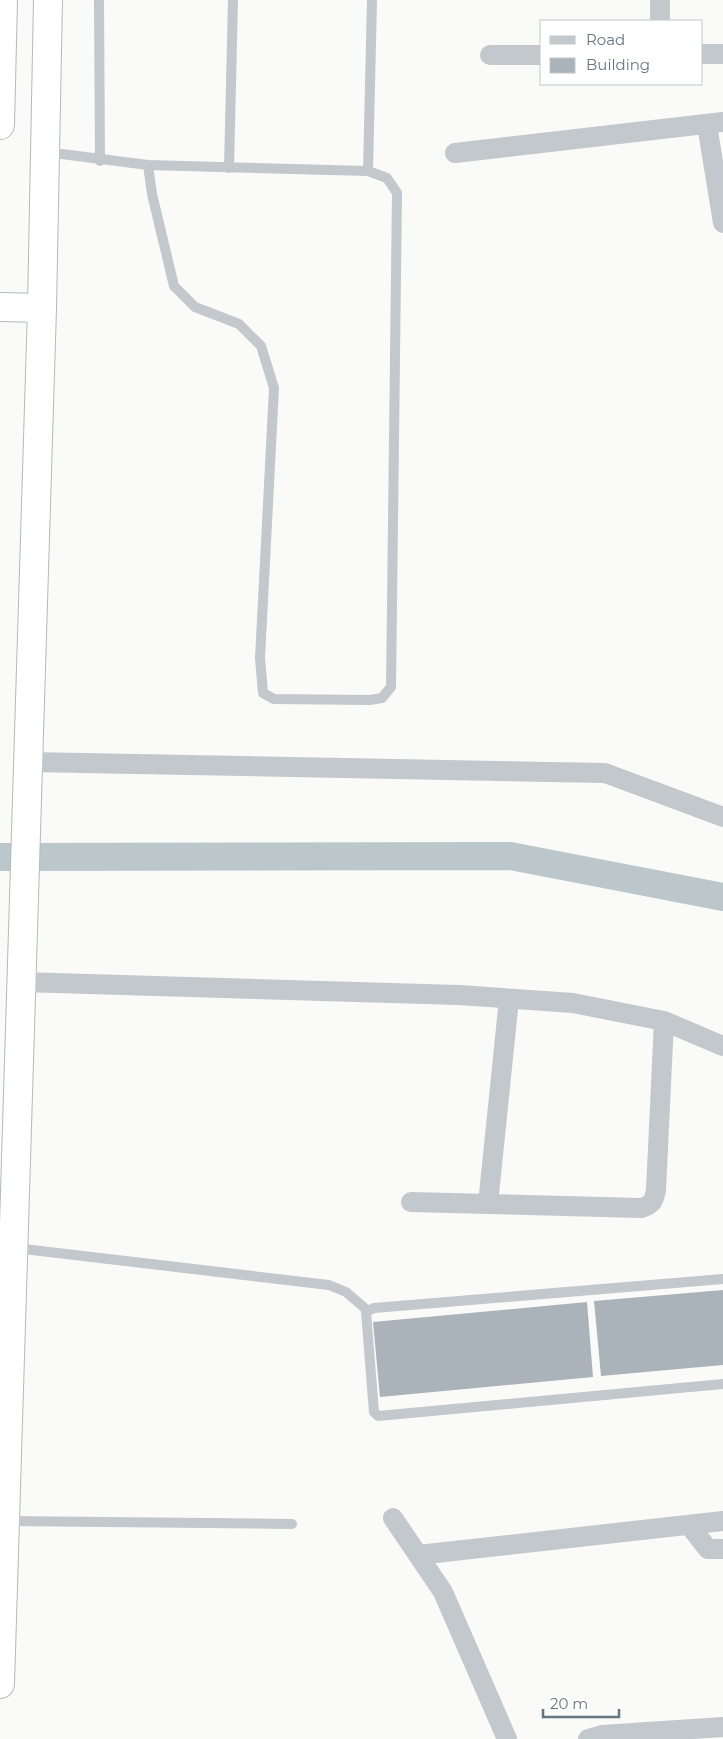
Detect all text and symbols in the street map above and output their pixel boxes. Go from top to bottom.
legend [540,20,703,85]
text: Road [586,30,625,49]
text: Building [586,55,650,74]
scale bar [543,1686,619,1718]
text: 20 m [550,1694,588,1713]

